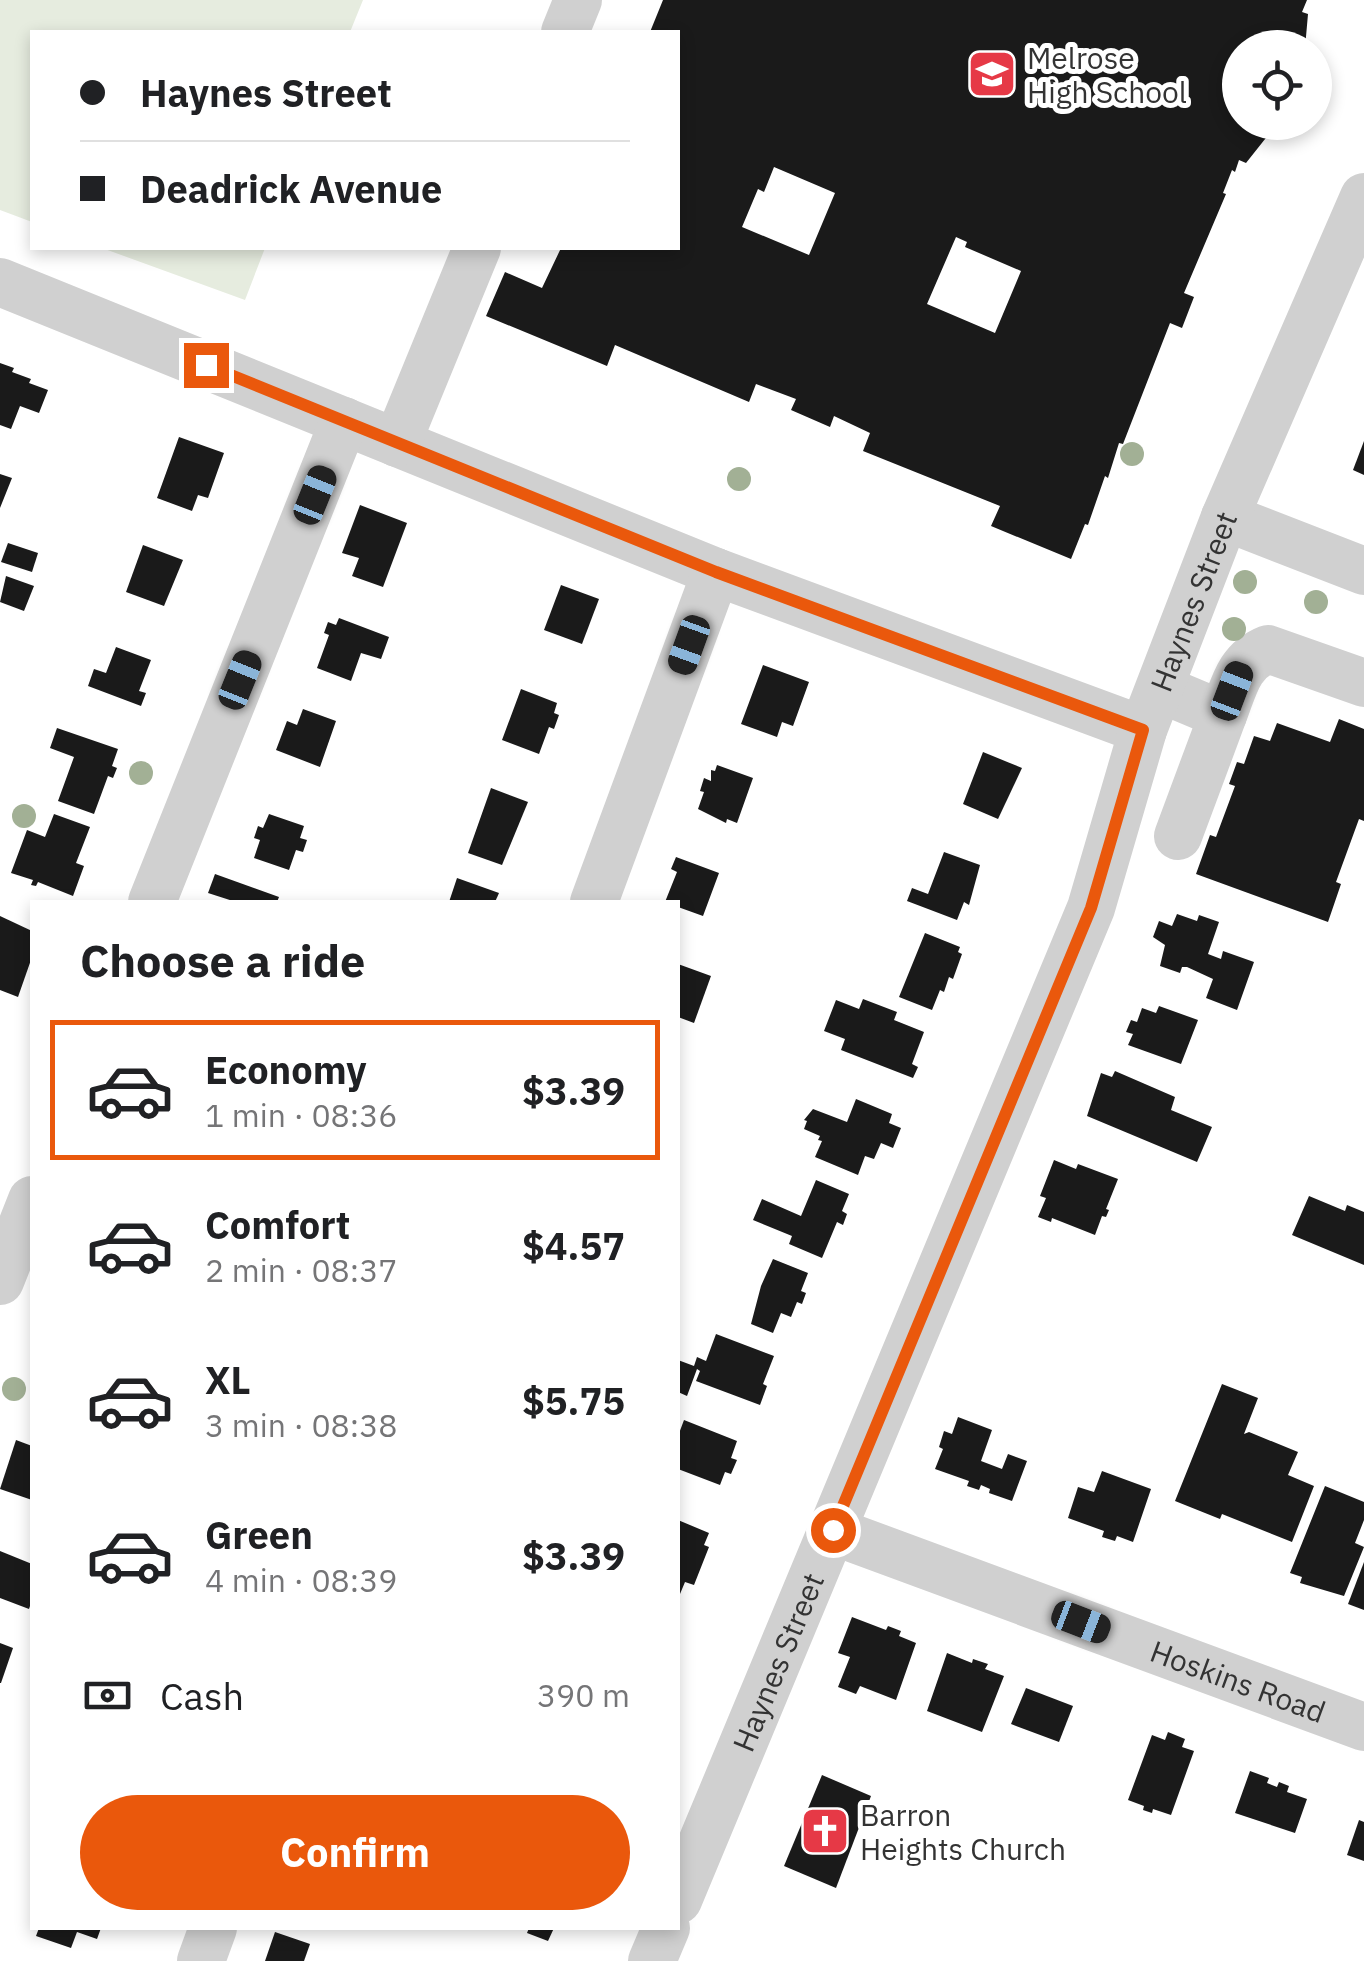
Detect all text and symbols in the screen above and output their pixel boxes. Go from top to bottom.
map controls [1222,30,1332,140]
button: locate [1222,30,1332,140]
place label: Melrose High School [1027,38,1187,111]
school or university icon: Melrose High School [966,48,1018,100]
text: Haynes Street [140,68,392,117]
text: Deadrick Avenue [140,164,442,213]
route end [184,343,229,388]
car [290,462,340,528]
street label: Haynes Street [1140,506,1245,697]
car [665,612,713,678]
car [215,647,265,713]
car [1207,658,1257,724]
text: Choose a ride [80,931,365,989]
icon: car [85,1045,175,1135]
text: Economy [205,1045,367,1094]
text: $3.39 [522,1066,625,1115]
text: 1 min · 08:36 [205,1094,398,1136]
icon: car [85,1200,175,1290]
text: Comfort [205,1200,350,1249]
text: $4.57 [522,1221,625,1270]
text: 2 min · 08:37 [205,1249,398,1291]
icon: car [85,1355,175,1445]
text: XL [205,1355,251,1404]
text: $5.75 [522,1376,625,1425]
text: 3 min · 08:38 [205,1404,398,1446]
route start [811,1508,856,1553]
icon: car [85,1510,175,1600]
text: Green [205,1510,313,1559]
text: $3.39 [522,1531,625,1580]
text: 4 min · 08:39 [205,1559,398,1601]
street label: Haynes Street [723,1567,832,1757]
car [1048,1597,1114,1647]
street label: Hoskins Road [1145,1630,1331,1731]
icon: cash [80,1668,135,1723]
text: Cash [160,1671,244,1720]
text: 390 m [537,1674,630,1716]
button: Confirm [80,1795,630,1910]
place label: Barron Heights Church [860,1795,1066,1868]
church icon: Barron Heights Church [799,1805,851,1857]

